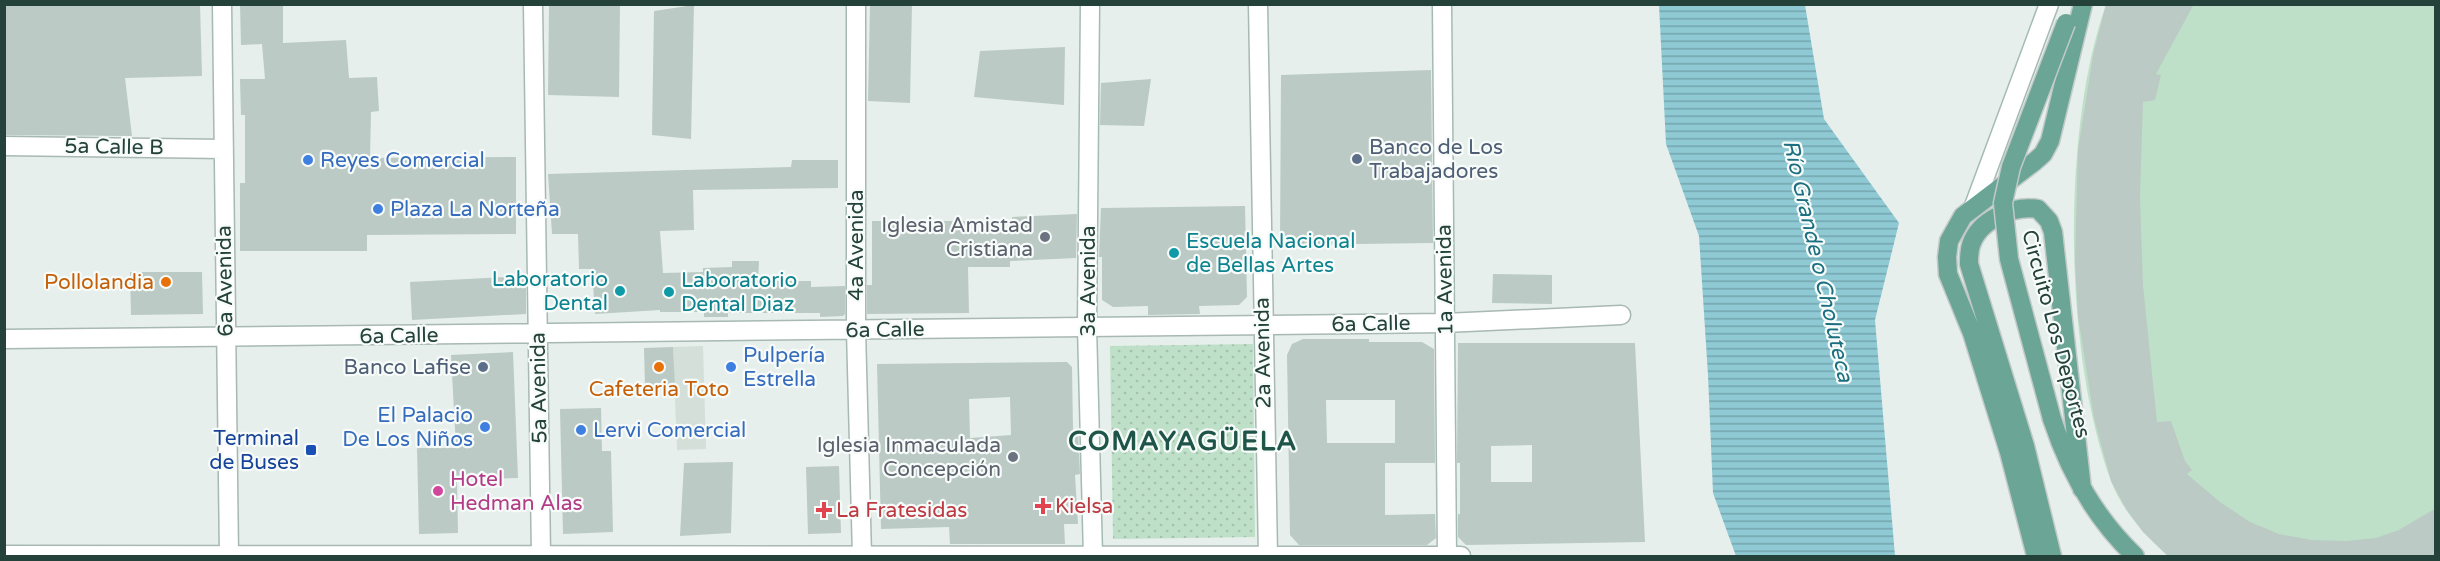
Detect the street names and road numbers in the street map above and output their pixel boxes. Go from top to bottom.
street label: 5a Calle B [64,134,164,160]
street label: 4a Avenida [844,189,869,301]
street label: 1a Avenida [1432,224,1458,336]
street label: 6a Avenida [212,225,238,337]
street label: 3a Avenida [1076,225,1101,337]
street label: Circuito Los Deportes [2016,227,2096,441]
street label: 2a Avenida [1250,297,1276,409]
street label: 6a Calle [1331,311,1411,337]
street label: 6a Calle [845,317,925,343]
street label: 6a Calle [359,323,439,349]
street label: 5a Avenida [526,332,552,444]

